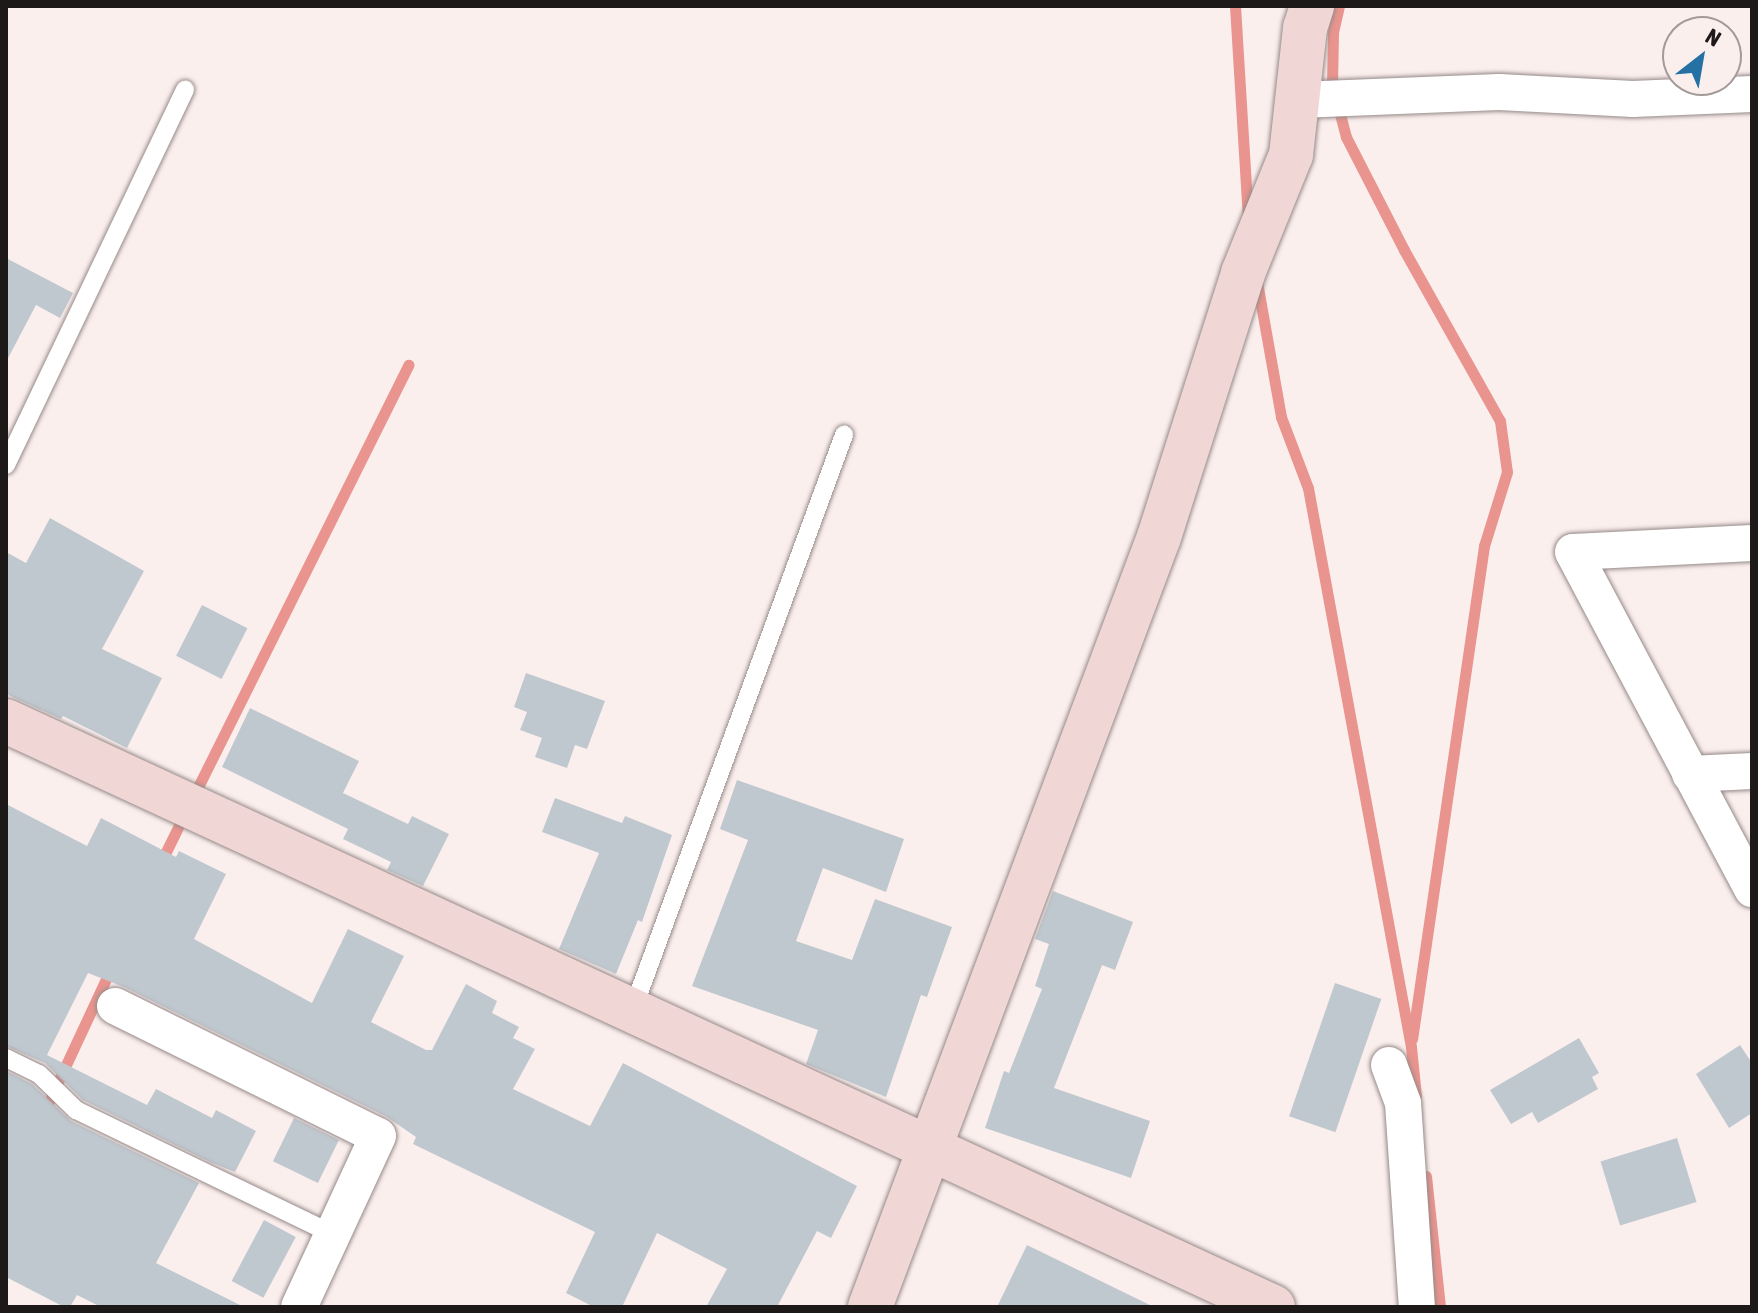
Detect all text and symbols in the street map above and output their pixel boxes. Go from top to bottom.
north arrow [1662,16,1742,96]
text: N [1701,23,1726,52]

